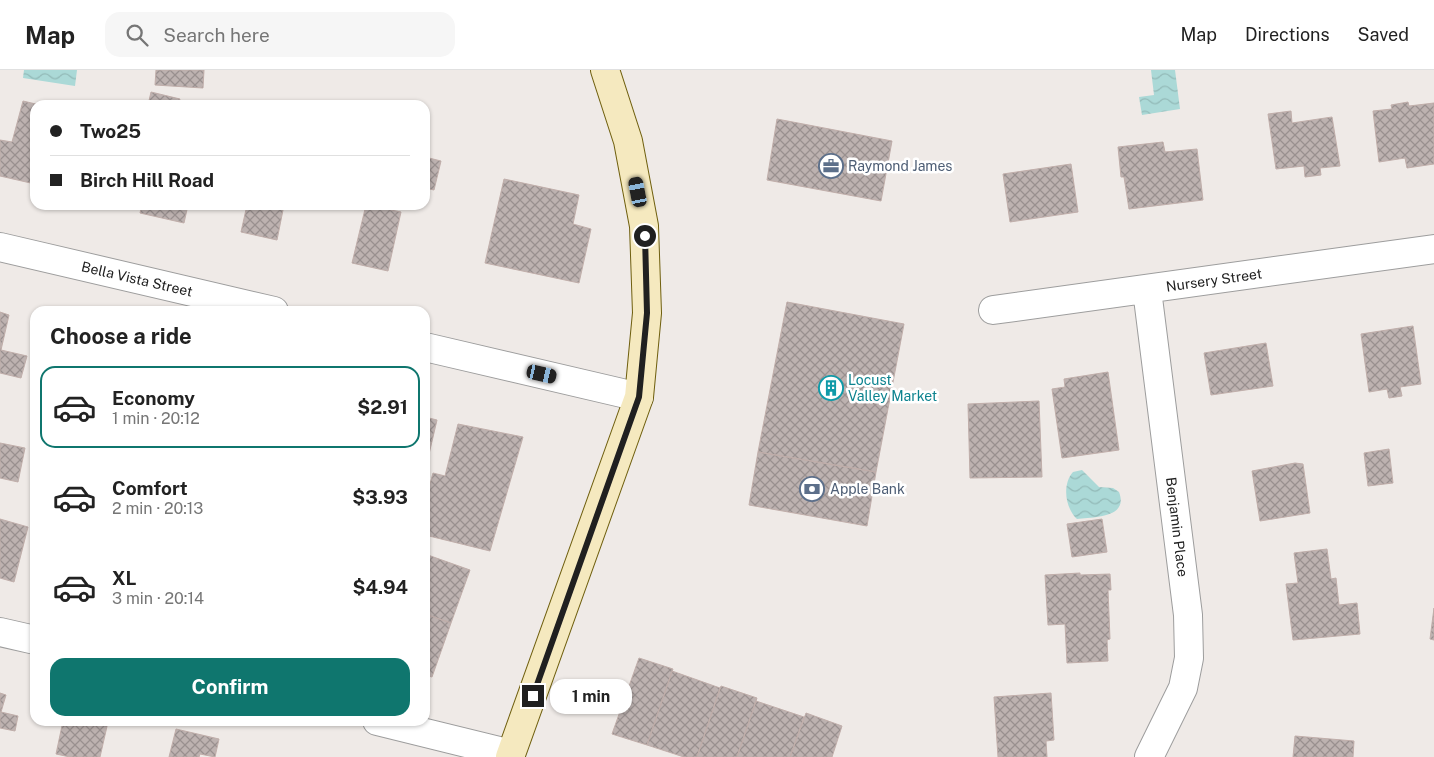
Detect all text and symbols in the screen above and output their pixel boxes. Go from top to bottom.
search box [105,12,455,57]
text: Map [25,21,75,49]
icon: search [123,21,151,49]
text: Search here [163,24,270,46]
text: Map [1180,24,1217,45]
text: Directions [1245,24,1330,45]
text: Saved [1358,24,1409,45]
text: Two25 [80,120,141,142]
office icon: Raymond James [818,153,844,179]
place label: Raymond James [848,158,952,174]
text: Birch Hill Road [80,169,214,191]
car [627,176,648,208]
route start [634,225,656,247]
street label: Bella Vista Street [80,258,194,300]
street label: Nursery Street [1165,265,1263,295]
text: Choose a ride [50,323,192,349]
car [525,363,558,385]
place label: Locust Valley Market [848,372,937,404]
building icon: Locust Valley Market [818,375,844,401]
icon: car [52,385,97,430]
text: Economy [112,387,195,409]
text: $2.91 [357,396,408,418]
text: 1 min · 20:12 [112,409,200,428]
icon: car [52,475,97,520]
bank icon: Apple Bank [799,476,825,502]
street label: Benjamin Place [1163,476,1191,578]
text: Comfort [112,477,188,499]
place label: Apple Bank [830,481,905,497]
text: $3.93 [352,486,408,508]
text: 2 min · 20:13 [112,499,203,518]
icon: car [52,565,97,610]
text: XL [112,567,137,589]
text: $4.94 [353,576,408,598]
text: 3 min · 20:14 [112,589,204,608]
button: Confirm [50,658,410,716]
callout: 1 min [550,678,633,714]
route end [522,685,544,707]
text: 1 min [572,687,610,706]

